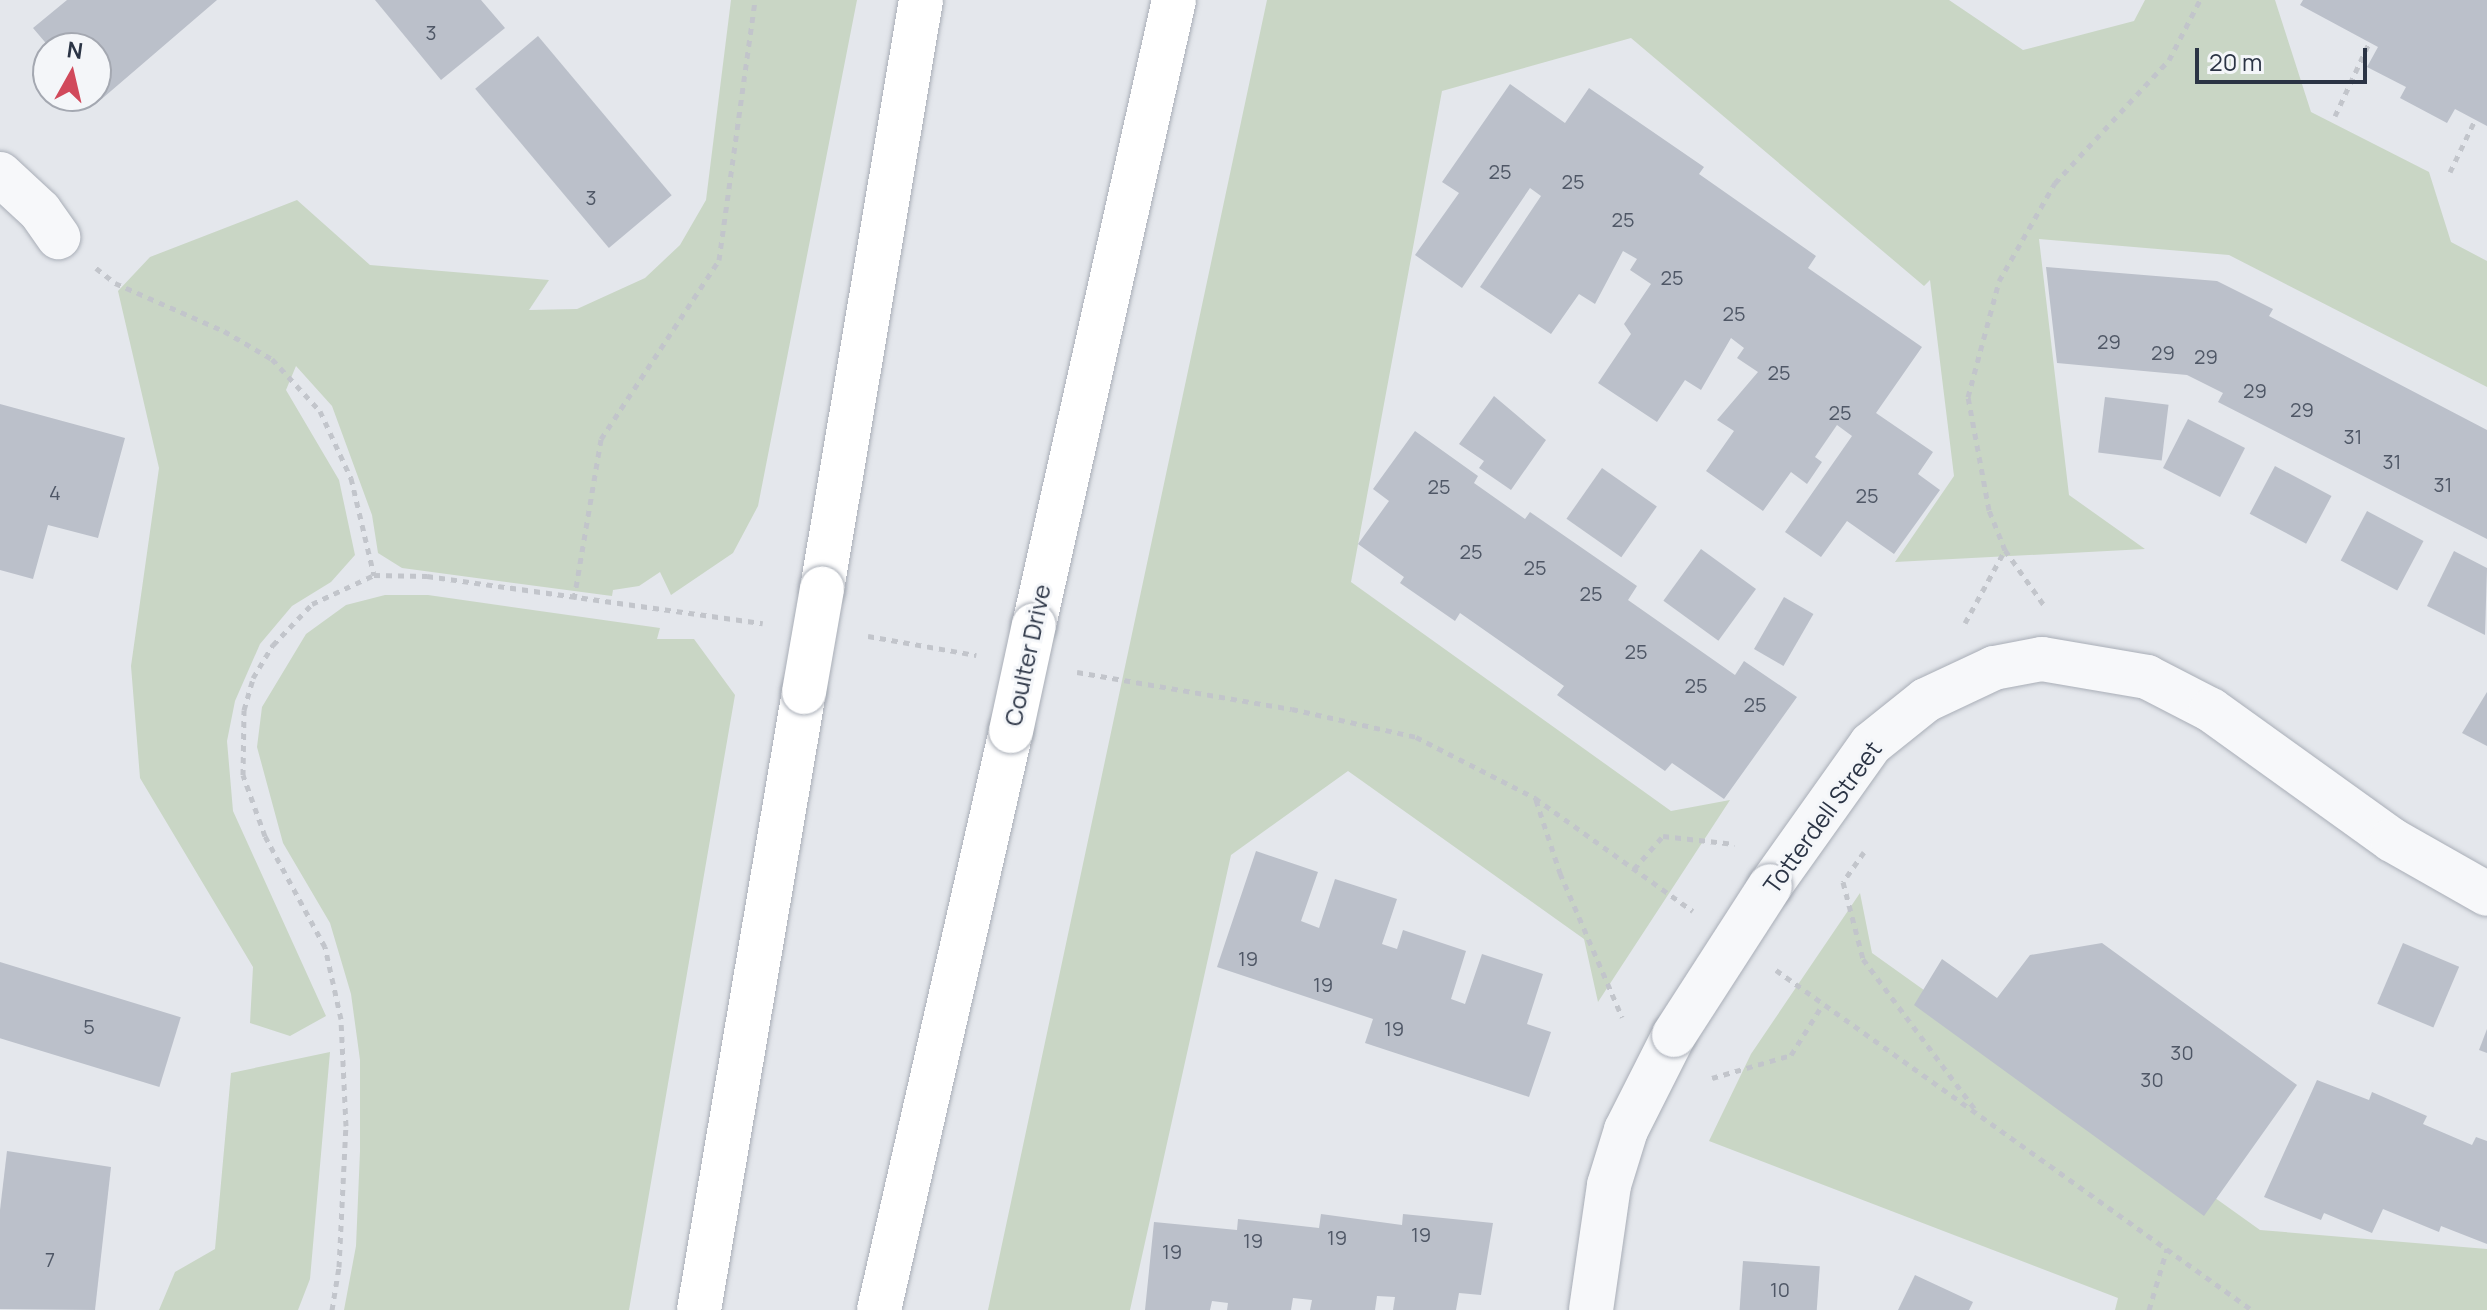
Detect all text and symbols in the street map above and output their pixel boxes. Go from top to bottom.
house number: 3 [425,20,437,44]
north arrow [32,32,112,112]
scale bar [2199,32,2371,82]
text: N [65,34,85,66]
text: 20 m [2209,45,2262,78]
house number: 25 [1489,159,1511,183]
house number: 25 [1562,169,1584,193]
house number: 3 [585,185,597,209]
house number: 25 [1612,207,1634,231]
house number: 25 [1661,265,1683,289]
house number: 25 [1723,301,1745,325]
house number: 29 [2097,329,2121,353]
house number: 29 [2151,340,2175,364]
house number: 29 [2194,344,2218,368]
house number: 25 [1768,360,1790,384]
house number: 29 [2243,378,2267,402]
house number: 29 [2290,397,2314,421]
house number: 25 [1829,400,1851,424]
house number: 31 [2344,424,2362,448]
house number: 31 [2383,449,2401,473]
house number: 31 [2434,472,2452,496]
house number: 25 [1428,474,1450,498]
house number: 4 [49,480,61,504]
house number: 25 [1856,483,1878,507]
house number: 25 [1460,539,1482,563]
house number: 25 [1524,555,1546,579]
house number: 25 [1580,581,1602,605]
street label: Coulter Drive [998,582,1056,728]
house number: 25 [1625,639,1647,663]
house number: 25 [1685,673,1707,697]
house number: 25 [1744,692,1766,716]
street label: Totterdell Street [1757,735,1887,899]
house number: 19 [1238,946,1258,970]
house number: 19 [1313,972,1333,996]
house number: 5 [83,1014,95,1038]
house number: 19 [1384,1016,1404,1040]
house number: 30 [2170,1040,2194,1064]
house number: 30 [2140,1067,2164,1091]
house number: 19 [1411,1222,1431,1246]
house number: 19 [1327,1225,1347,1249]
house number: 19 [1243,1228,1263,1252]
house number: 19 [1162,1239,1182,1263]
house number: 7 [45,1247,55,1271]
house number: 10 [1770,1277,1790,1301]

